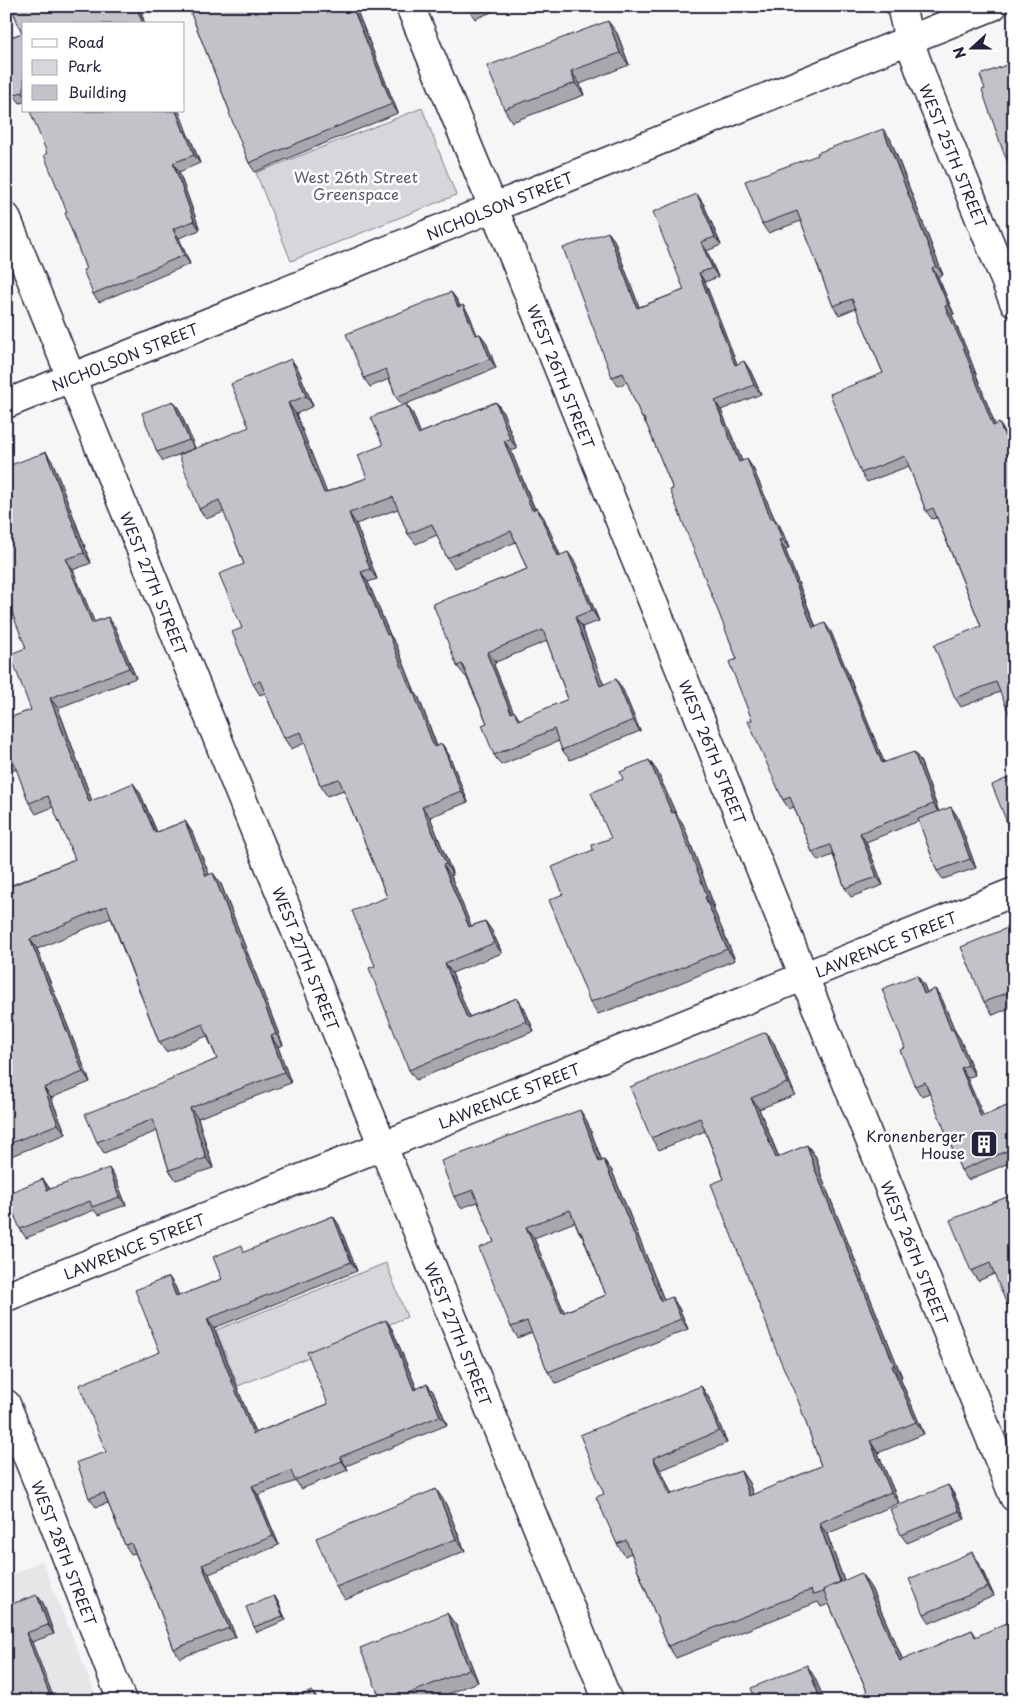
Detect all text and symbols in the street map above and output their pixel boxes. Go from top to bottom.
legend [22,22,185,112]
north arrow [948,22,998,72]
text: Road [68,30,104,53]
text: N [948,44,971,62]
text: Park [68,54,102,77]
text: Building [68,80,127,103]
street label: WEST 25TH STREET [914,80,994,232]
park label: West 26th Street Greenspace [294,165,418,205]
street label: NICHOLSON STREET [423,165,577,245]
street label: WEST 26TH STREET [522,301,601,452]
street label: NICHOLSON STREET [48,316,202,396]
street label: WEST 27TH STREET [115,508,194,659]
street label: WEST 26TH STREET [674,676,753,828]
street label: WEST 27TH STREET [267,883,346,1034]
street label: LAWRENCE STREET [811,905,961,982]
street label: LAWRENCE STREET [435,1056,584,1134]
place label: Kronenberger House [866,1124,965,1164]
building icon: Kronenberger House [969,1129,999,1159]
street label: WEST 26TH STREET [876,1177,955,1329]
street label: LAWRENCE STREET [60,1207,209,1284]
street label: WEST 27TH STREET [420,1258,499,1410]
street label: WEST 28TH STREET [27,1477,104,1629]

